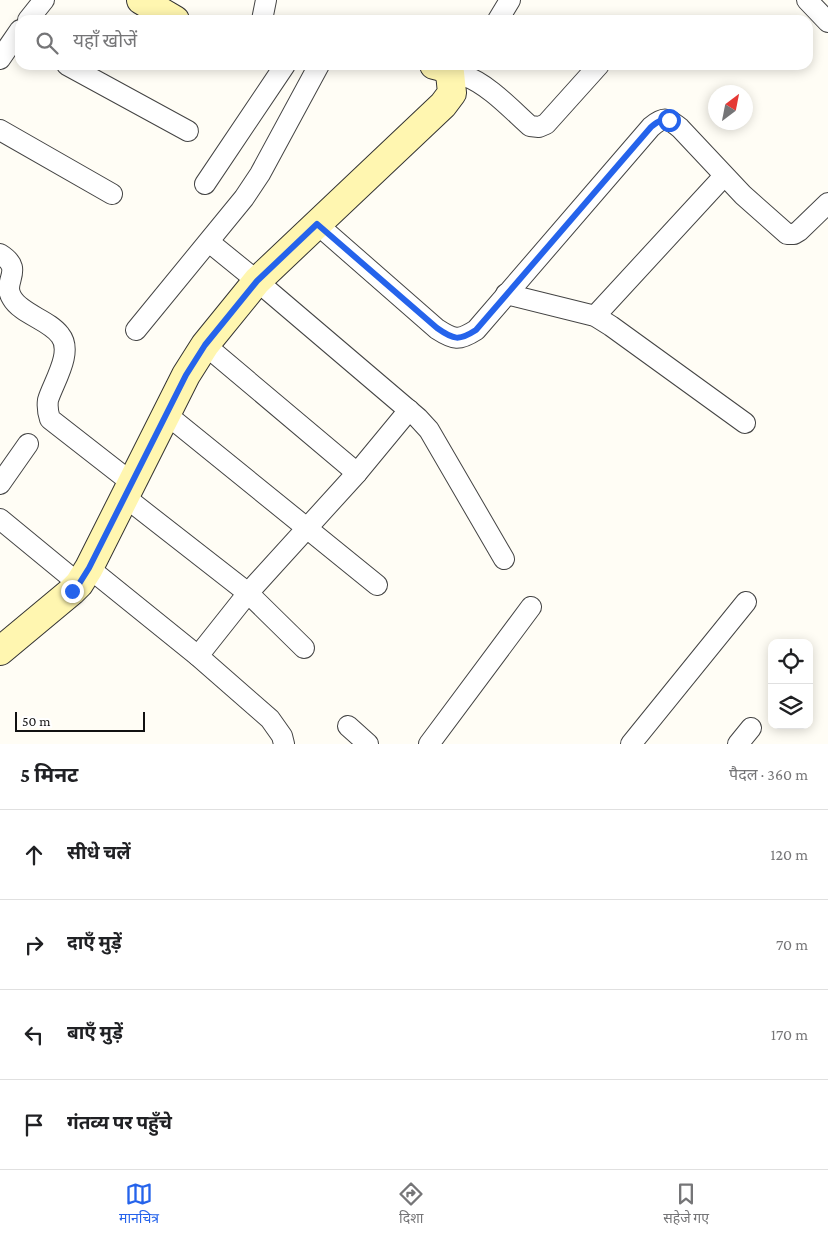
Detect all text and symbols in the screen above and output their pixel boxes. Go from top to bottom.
search box [15,15,813,70]
icon: search [33,29,61,57]
text: यहाँ खोजें [73,30,137,51]
north arrow [708,85,753,130]
route start [658,109,681,132]
route end [61,580,84,603]
map controls [768,639,813,729]
button: locate [768,639,813,684]
button: layers [768,684,813,729]
scale bar [15,709,145,732]
text: 50 m [22,713,50,729]
text: 5 मिनट [20,763,78,787]
text: पैदल · 360 m [729,766,808,783]
icon: ahead [20,841,48,869]
text: सीधे चलें [67,842,131,863]
text: 120 m [770,846,808,863]
icon: right [20,931,48,959]
text: दाएँ मुड़ें [67,932,122,953]
text: 70 m [776,936,808,953]
icon: left [20,1021,48,1049]
text: बाएँ मुड़ें [67,1022,123,1043]
text: 170 m [771,1026,808,1043]
icon: arrive [20,1111,48,1139]
text: गंतव्य पर पहुँचे [67,1112,172,1133]
tab: मानचित्र [119,1180,159,1229]
tab: दिशा [397,1180,425,1229]
tab: सहेजे गए [663,1180,709,1229]

